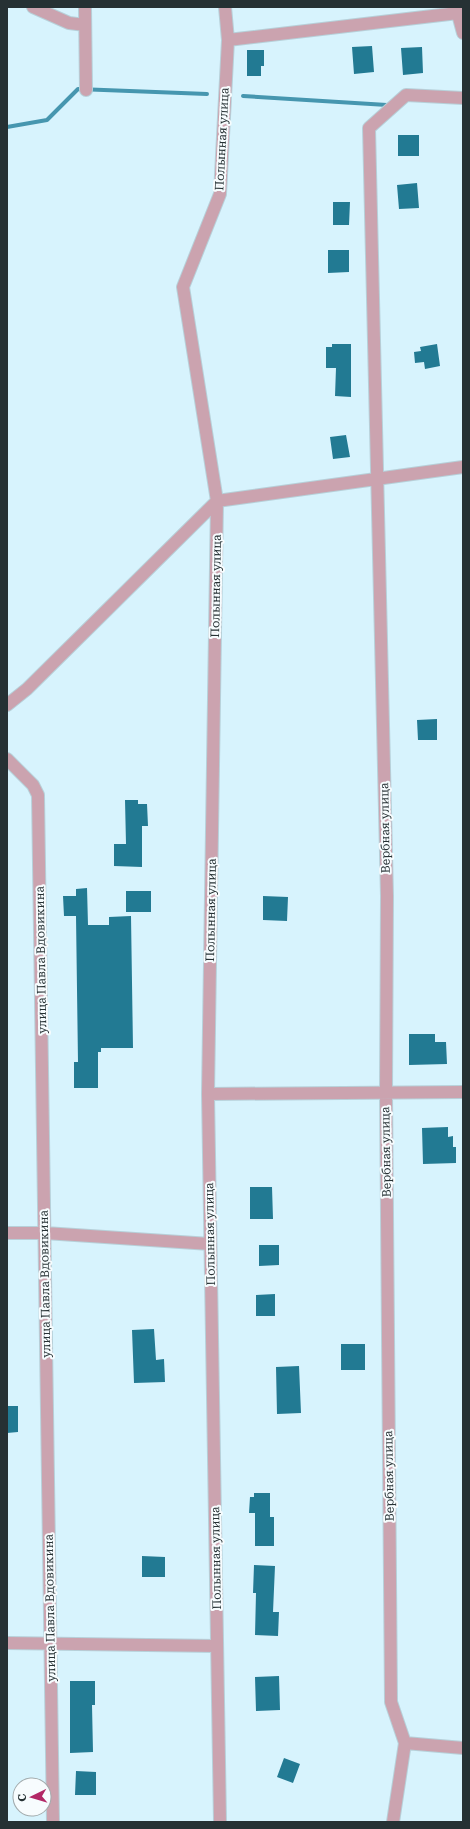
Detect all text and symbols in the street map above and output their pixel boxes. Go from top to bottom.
street label: Полынная улица [212,87,232,191]
street label: Полынная улица [208,534,224,638]
street label: Вербная улица [377,782,393,873]
street label: Полынная улица [203,858,219,962]
street label: улица Павла Вдовикина [33,885,49,1034]
street label: Вербная улица [378,1106,394,1197]
street label: Полынная улица [202,1182,218,1286]
street label: улица Павла Вдовикина [37,1209,53,1358]
street label: Вербная улица [381,1430,397,1521]
street label: Полынная улица [208,1506,224,1610]
street label: улица Павла Вдовикина [42,1533,58,1682]
north arrow [12,1777,52,1817]
text: С [16,1793,29,1802]

